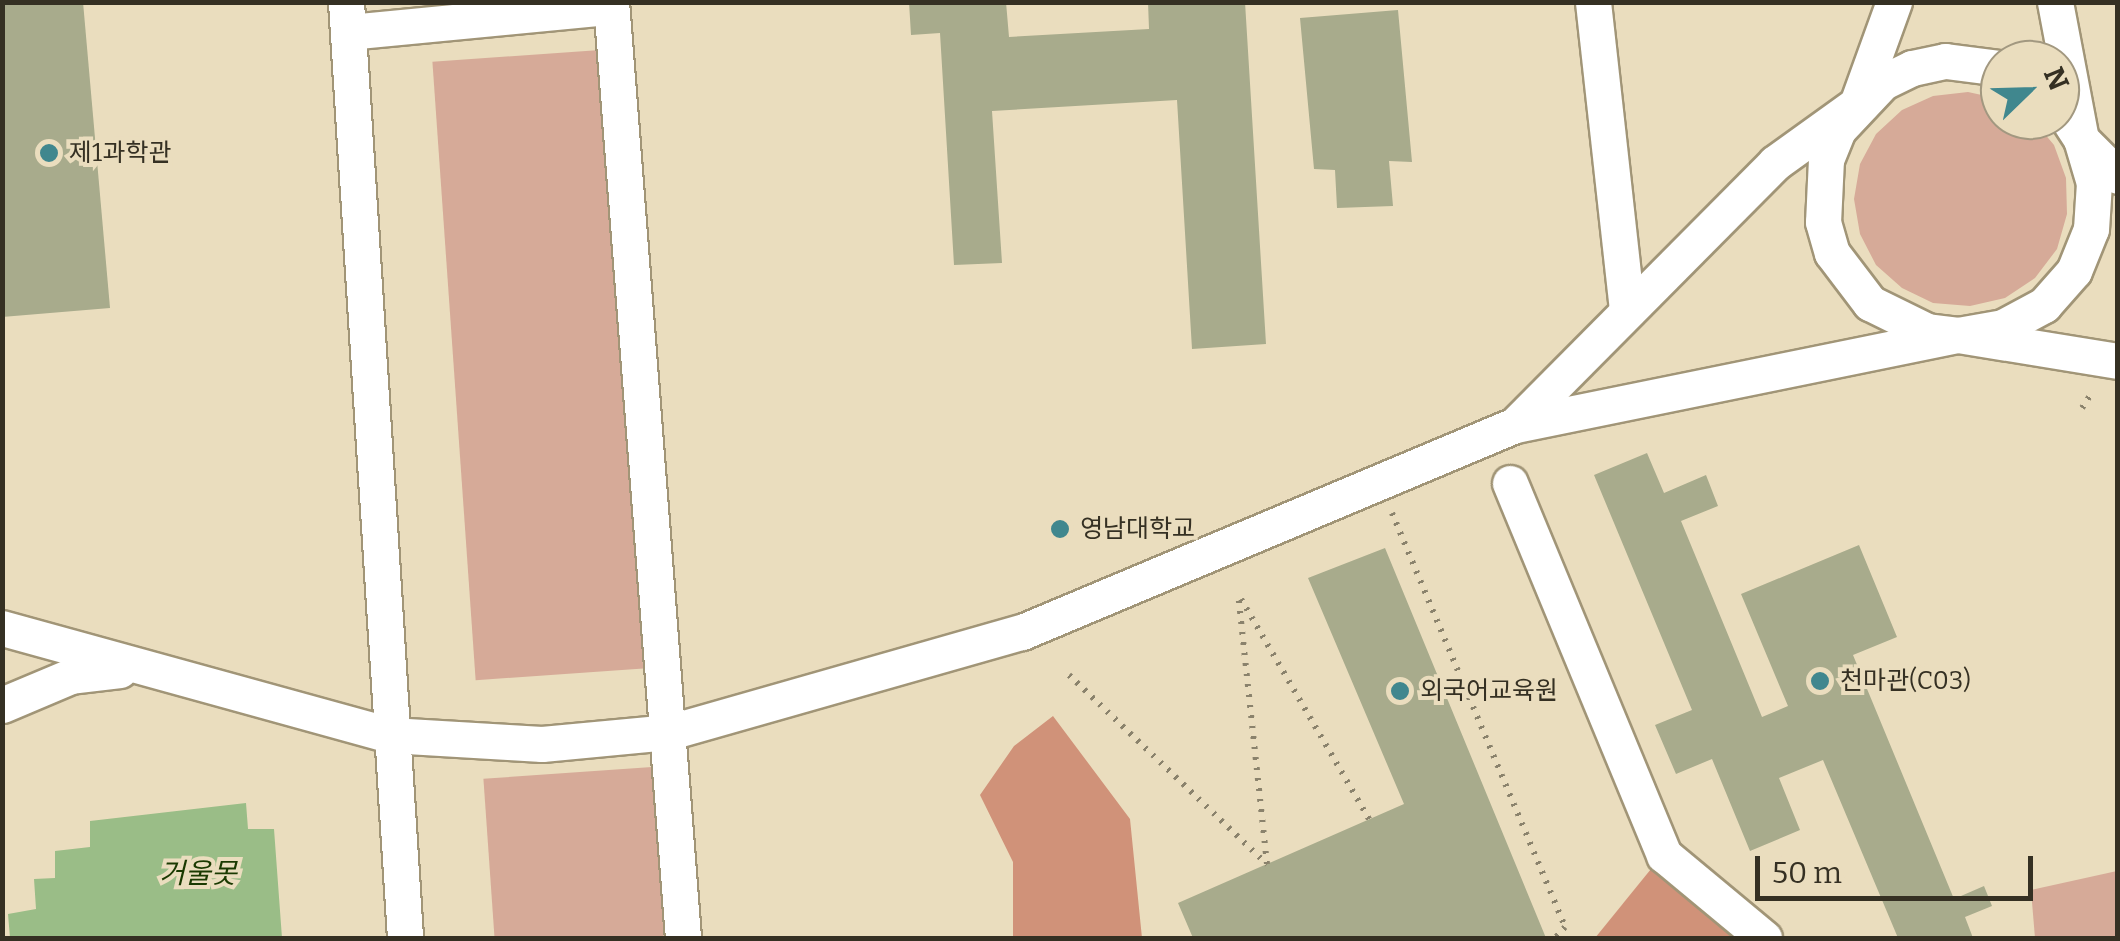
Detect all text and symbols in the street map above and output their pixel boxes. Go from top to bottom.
north arrow [1980,40,2080,140]
text: N [2037,62,2076,95]
place label: 제1과학관 [69,138,171,168]
marker: 제1과학관 [38,142,60,164]
place label: 영남대학교 [1080,514,1195,544]
marker: 영남대학교 [1049,518,1071,540]
place label: 천마관(C03) [1840,666,1971,696]
marker: 천마관(C03) [1809,670,1831,692]
place label: 외국어교육원 [1420,676,1558,706]
marker: 외국어교육원 [1389,680,1411,702]
scale bar [1760,836,2038,898]
text: 50 m [1772,855,1842,891]
water label: 거울못 [159,857,237,891]

